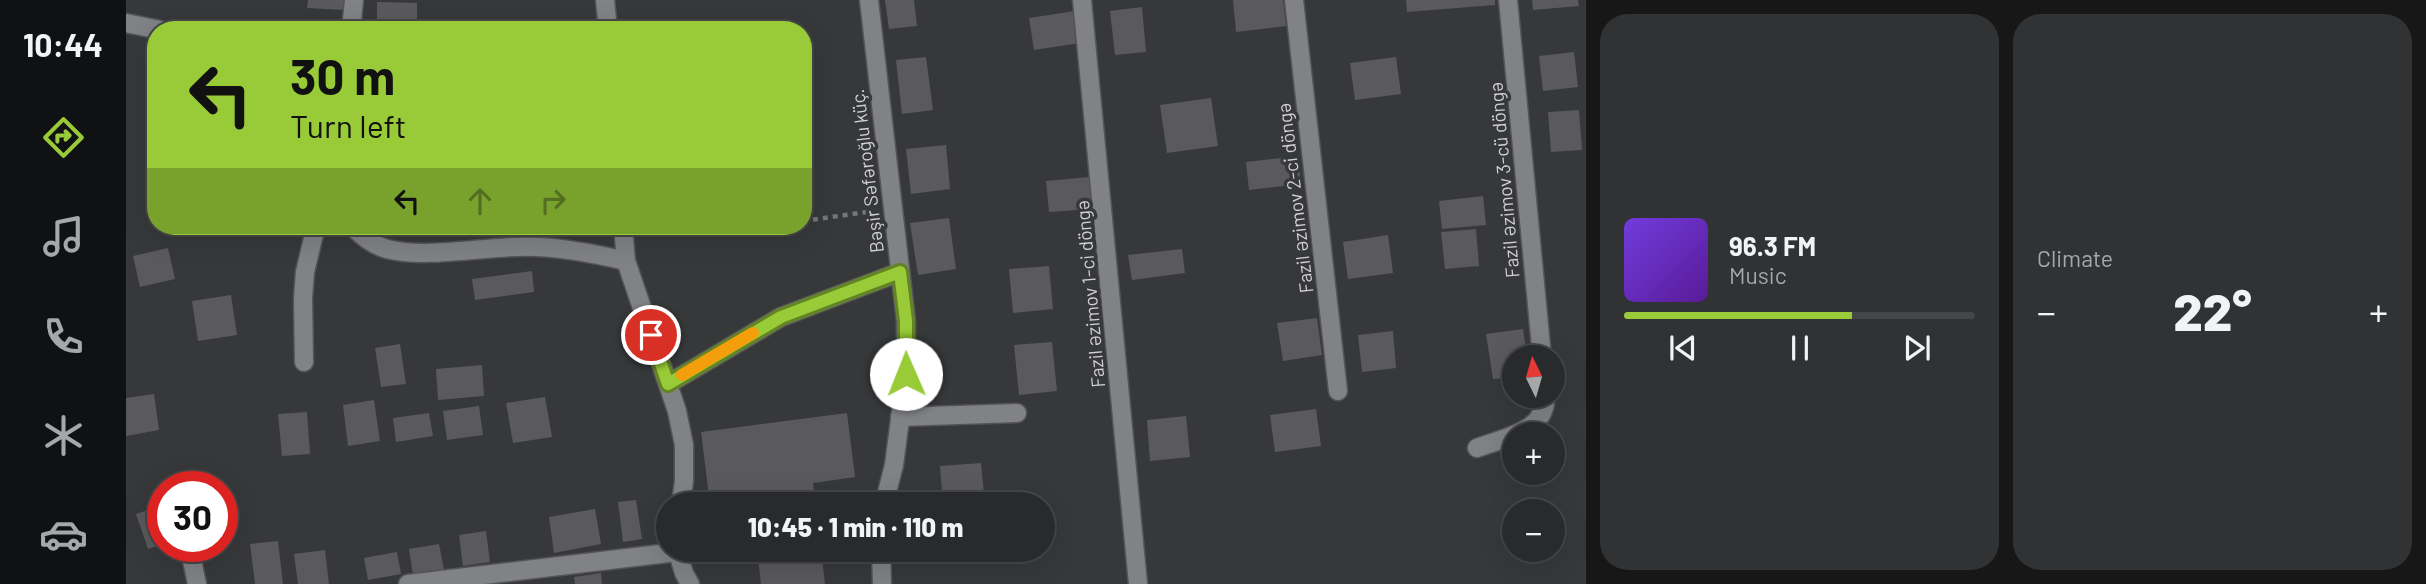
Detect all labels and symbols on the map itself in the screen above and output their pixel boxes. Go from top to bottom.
street label: Fazil Əzimov 3-cü döngə [1483,81,1524,279]
street label: Bəşir Səfəroğlu küç. [845,88,888,254]
street label: Fazil Əzimov 2-ci döngə [1271,102,1318,294]
street label: Fazil Əzimov 1-ci döngə [1070,199,1109,389]
pin [621,305,681,365]
position arrow [869,337,943,411]
north arrow [1502,345,1564,408]
speed limit sign: 30 [147,471,238,562]

